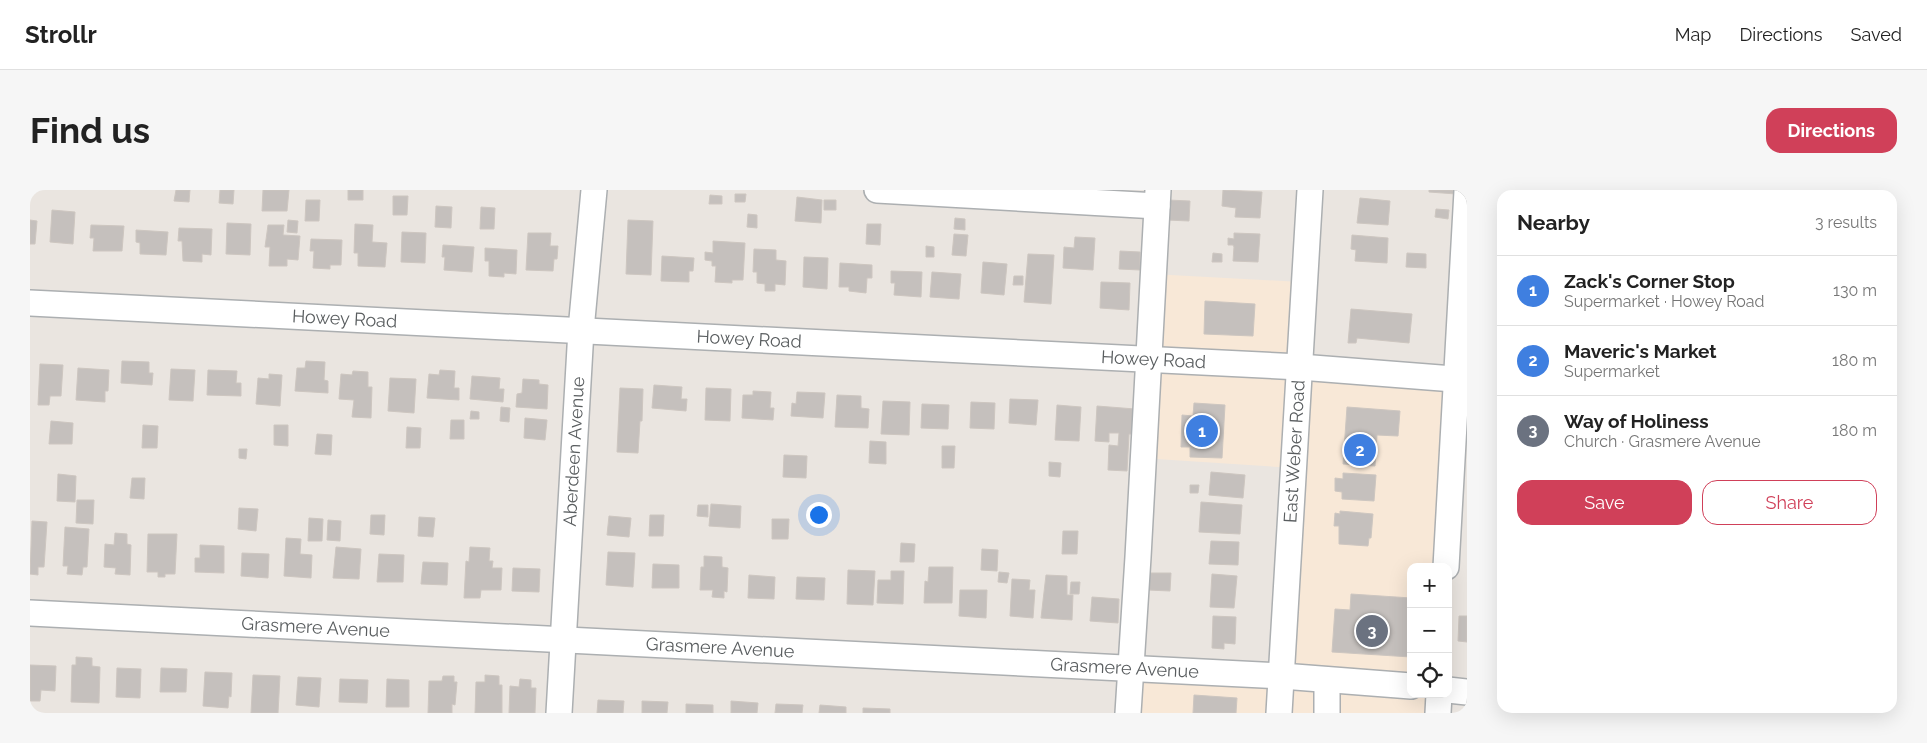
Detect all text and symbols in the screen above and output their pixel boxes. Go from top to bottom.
text: Strollr [25,20,97,49]
text: Map [1675,24,1711,45]
text: Directions [1739,24,1823,45]
text: Saved [1851,24,1902,45]
button: Directions [1766,108,1897,153]
text: Find us [30,110,150,151]
text: Nearby [1517,210,1590,235]
text: 3 results [1815,213,1877,232]
text: Zack's Corner Stop [1564,270,1735,292]
text: 1 [1529,281,1537,300]
text: 130 m [1833,281,1877,300]
text: Supermarket · Howey Road [1564,292,1765,311]
street label: Howey Road [292,305,398,331]
street label: Howey Road [696,326,802,352]
text: Maveric's Market [1564,340,1717,362]
street label: Howey Road [1101,346,1207,372]
text: 2 [1528,351,1538,370]
text: 180 m [1832,351,1877,370]
text: Supermarket [1564,362,1660,381]
street label: Aberdeen Avenue [559,375,588,527]
street label: East Weber Road [1279,379,1309,523]
text: Way of Holiness [1564,410,1709,432]
pin: 1 [1186,412,1218,450]
text: 3 [1529,421,1537,440]
text: 180 m [1832,421,1877,440]
pin: 2 [1344,431,1376,469]
text: Church · Grasmere Avenue [1564,432,1761,451]
button: Save [1517,480,1692,525]
button: Share [1702,480,1877,525]
your location [806,502,832,528]
map controls [1407,563,1452,698]
button: + [1407,563,1452,608]
button: − [1407,608,1452,653]
pin: 3 [1356,612,1388,650]
street label: Grasmere Avenue [241,613,391,641]
street label: Grasmere Avenue [645,633,795,661]
street label: Grasmere Avenue [1050,653,1200,682]
button: locate [1407,653,1452,698]

